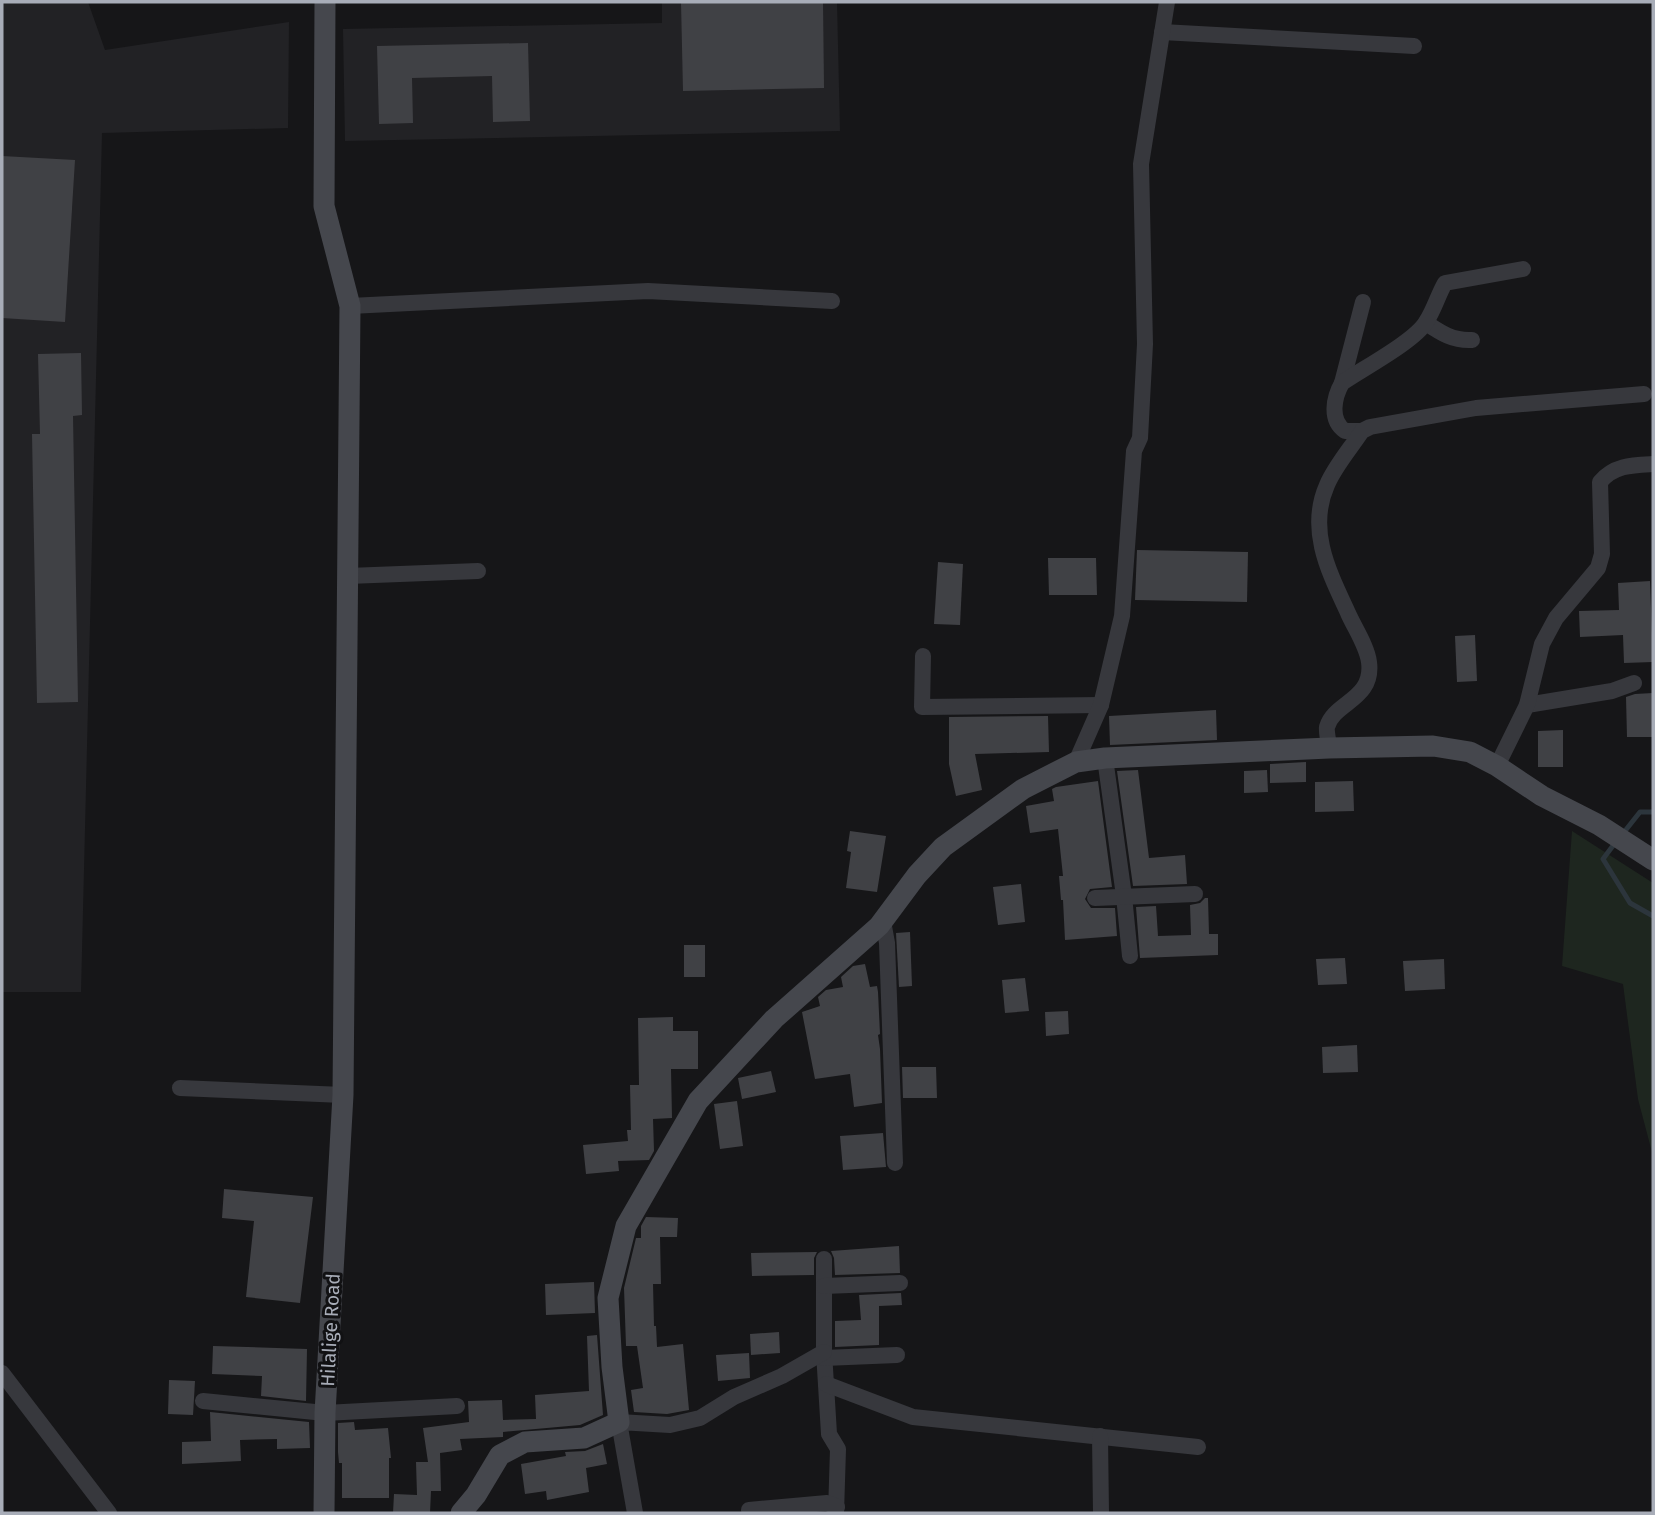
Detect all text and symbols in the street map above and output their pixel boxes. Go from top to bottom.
street label: Hilalige Road [316,1273,345,1387]

